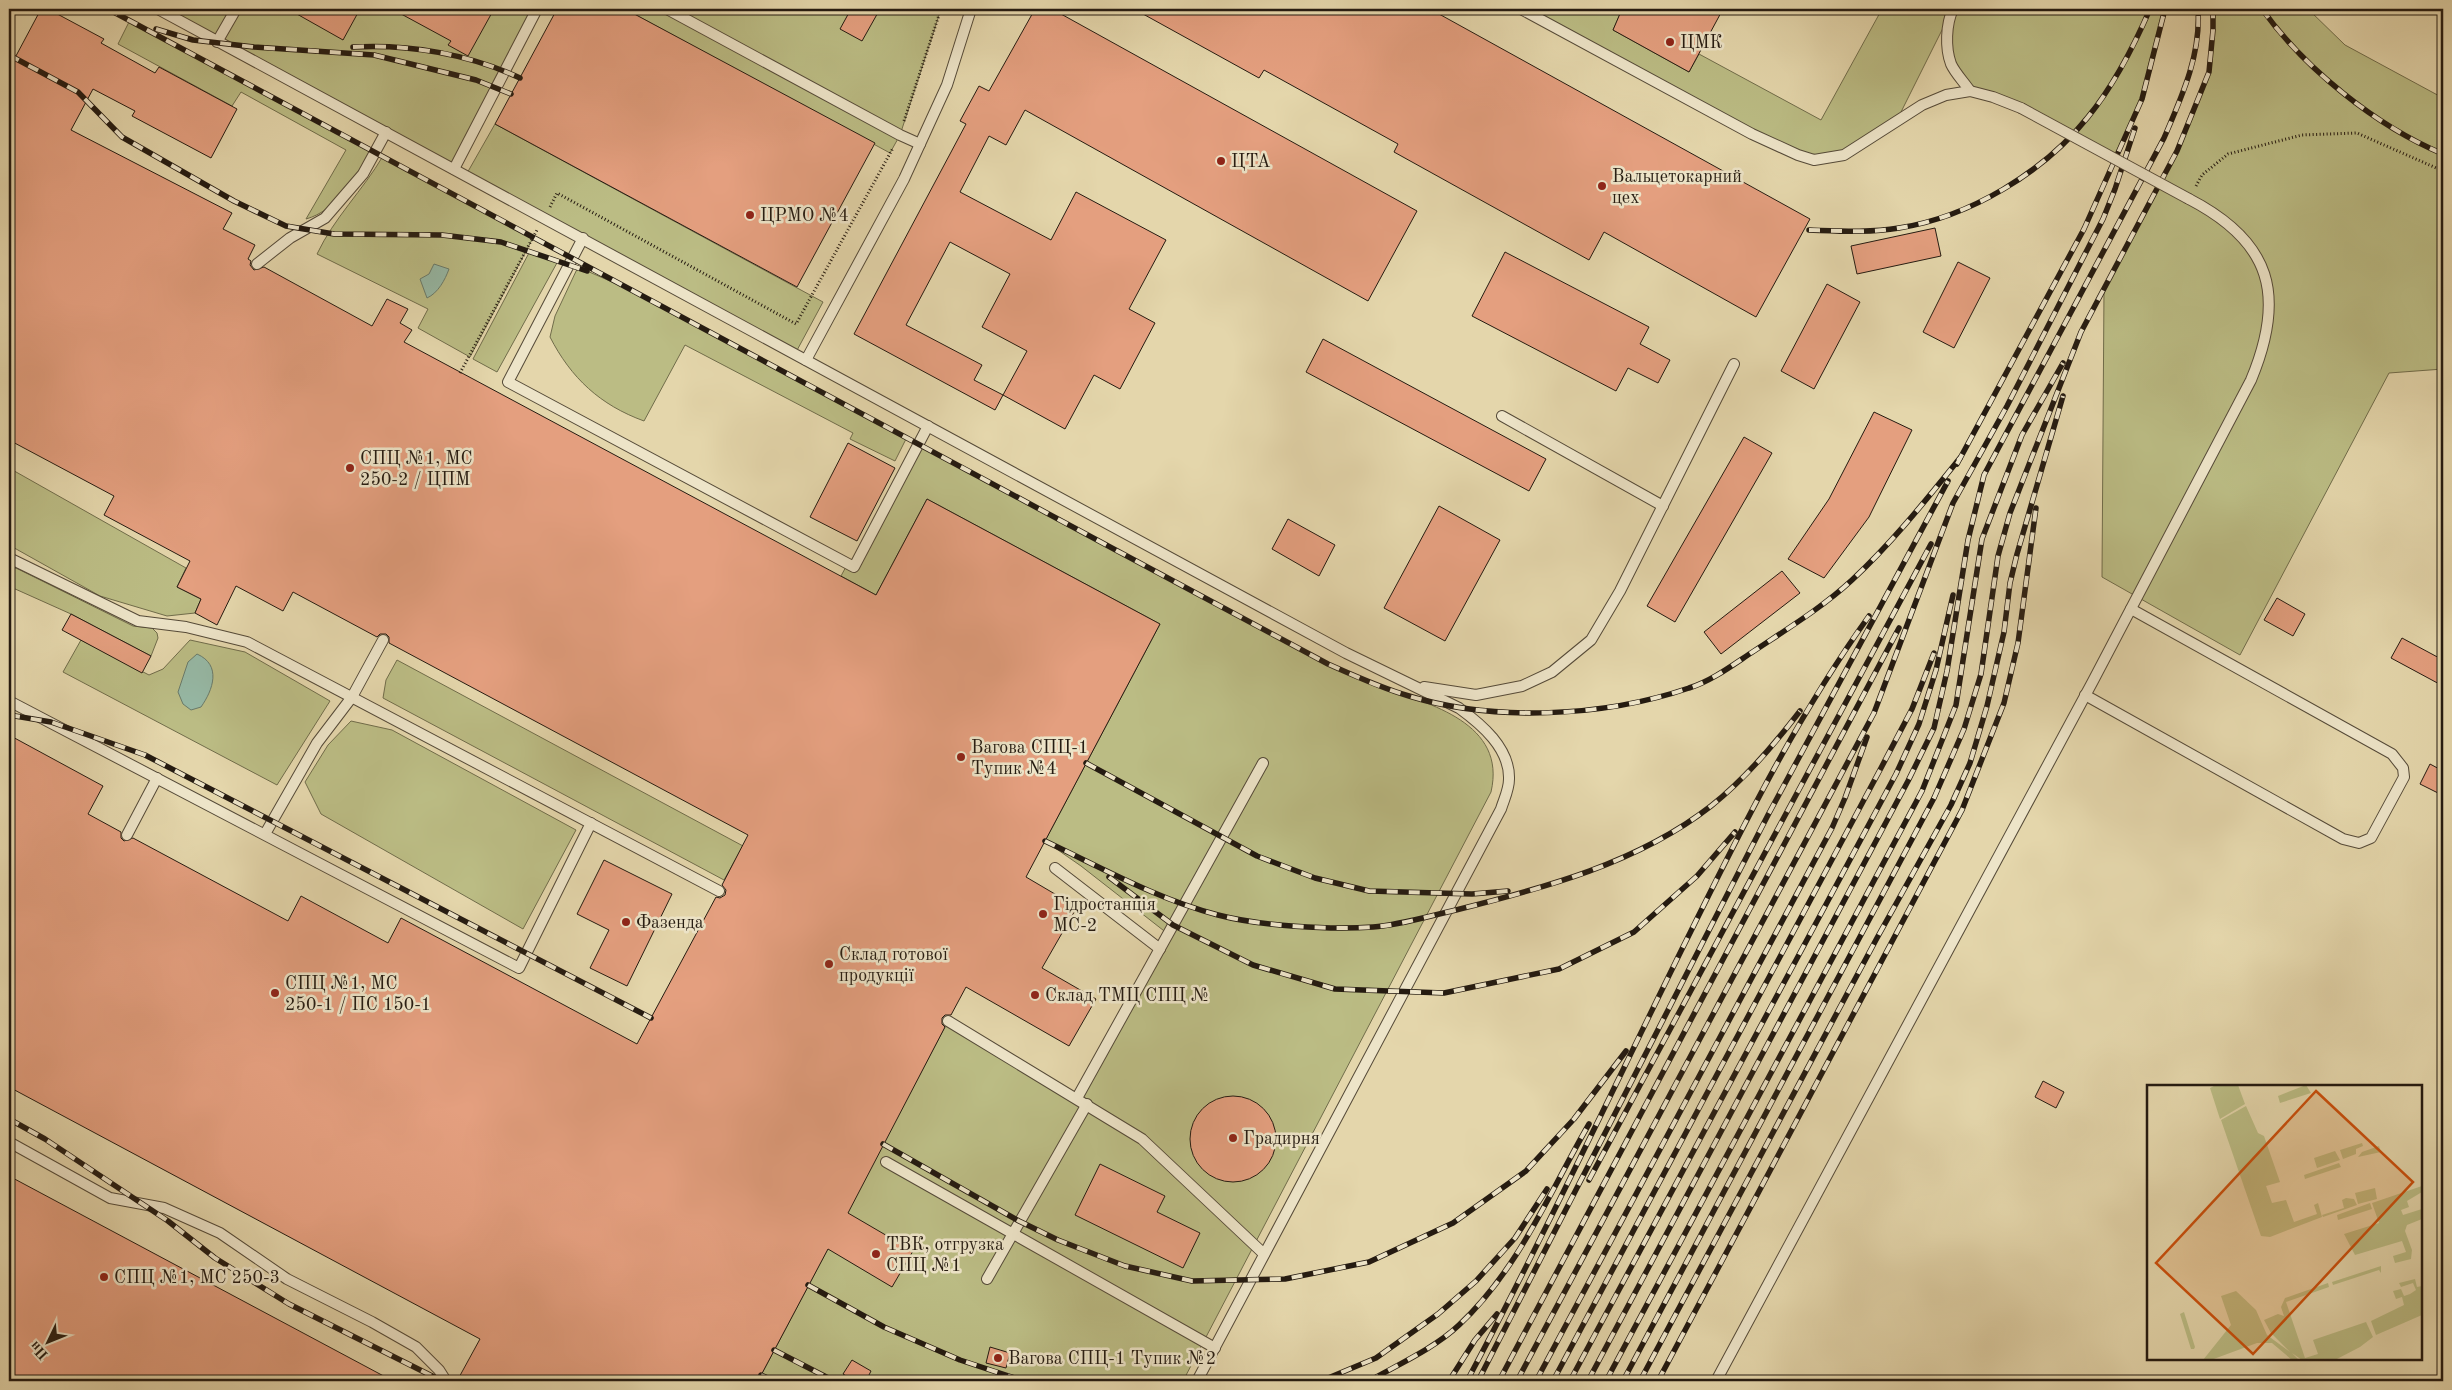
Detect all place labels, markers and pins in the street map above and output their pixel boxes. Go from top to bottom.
place label: ЦМК [1680,34,1723,52]
marker: ЦМК [1664,36,1676,48]
place label: ЦТА [1231,153,1271,171]
marker: ЦТА [1215,155,1227,167]
place label: Вальцетокарний цех [1612,168,1742,207]
marker: Вальцетокарний цех [1596,180,1608,192]
place label: ЦРМО №4 [760,207,849,225]
marker: ЦРМО №4 [744,209,756,221]
place label: СПЦ №1, МС 250-2 / ЦПМ [360,450,473,489]
marker: СПЦ №1, МС 250-2 / ЦПМ [344,462,356,474]
place label: Вагова СПЦ-1 Тупик №4 [971,739,1088,778]
marker: Вагова СПЦ-1 Тупик №4 [955,751,967,763]
place label: Гідростанція МС-2 [1053,896,1156,935]
marker: Гідростанція МС-2 [1037,908,1049,920]
place label: Фазенда [636,914,704,932]
marker: Фазенда [620,916,632,928]
place label: Склад готової продукції [839,946,948,985]
marker: Склад готової продукції [823,958,835,970]
place label: СПЦ №1, МС 250-1 / ПС 150-1 [285,975,431,1014]
marker: СПЦ №1, МС 250-1 / ПС 150-1 [269,987,281,999]
place label: Склад ТМЦ СПЦ № [1045,987,1210,1005]
marker: Склад ТМЦ СПЦ № [1029,989,1041,1001]
place label: Градирня [1243,1130,1320,1148]
marker: Градирня [1227,1132,1239,1144]
place label: ТВК, отгрузка СПЦ №1 [886,1236,1004,1275]
marker: ТВК, отгрузка СПЦ №1 [870,1248,882,1260]
place label: СПЦ №1, МС 250-3 [114,1269,280,1287]
marker: СПЦ №1, МС 250-3 [98,1271,110,1283]
place label: Вагова СПЦ-1 Тупик №2 [1008,1350,1216,1368]
marker: Вагова СПЦ-1 Тупик №2 [992,1352,1004,1364]

